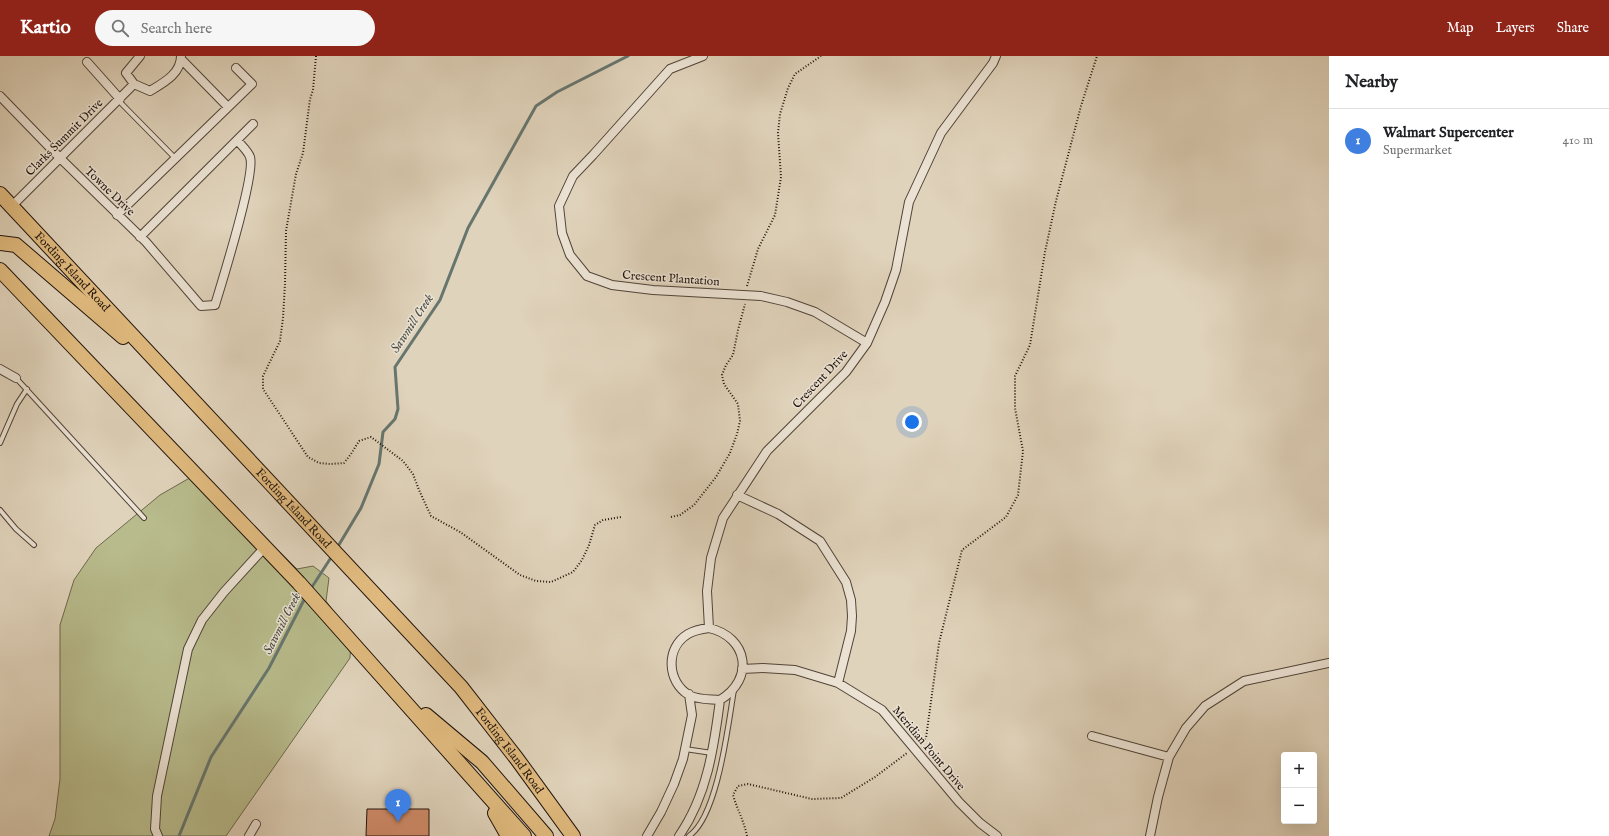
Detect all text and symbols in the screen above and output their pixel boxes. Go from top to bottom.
search box [95,10,375,46]
text: Kartio [20,16,71,40]
icon: search [109,17,131,39]
text: Search here [141,19,212,38]
text: Map [1447,19,1474,37]
text: Layers [1496,19,1535,37]
text: Share [1557,19,1589,37]
text: Nearby [1345,72,1398,93]
street label: Clarks Summit Drive [22,95,107,179]
text: Walmart Supercenter [1383,123,1514,142]
text: 1 [1356,132,1360,149]
text: 410 m [1563,132,1593,149]
text: Supermarket [1383,142,1452,159]
street label: Towne Drive [81,164,138,219]
street label: Fording Island Road [31,229,113,315]
street label: Crescent Plantation [622,268,721,289]
water label: Sawmill Creek [387,290,438,357]
street label: Crescent Drive [790,347,852,412]
your location [902,412,922,432]
street label: Fording Island Road [252,465,335,552]
water label: Sawmill Creek [260,589,305,657]
street label: Meridian Point Drive [889,703,969,794]
street label: Fording Island Road [472,705,547,797]
map controls [1281,752,1317,824]
button: + [1281,752,1317,788]
button: − [1281,788,1317,824]
pin: 1 [385,789,411,822]

